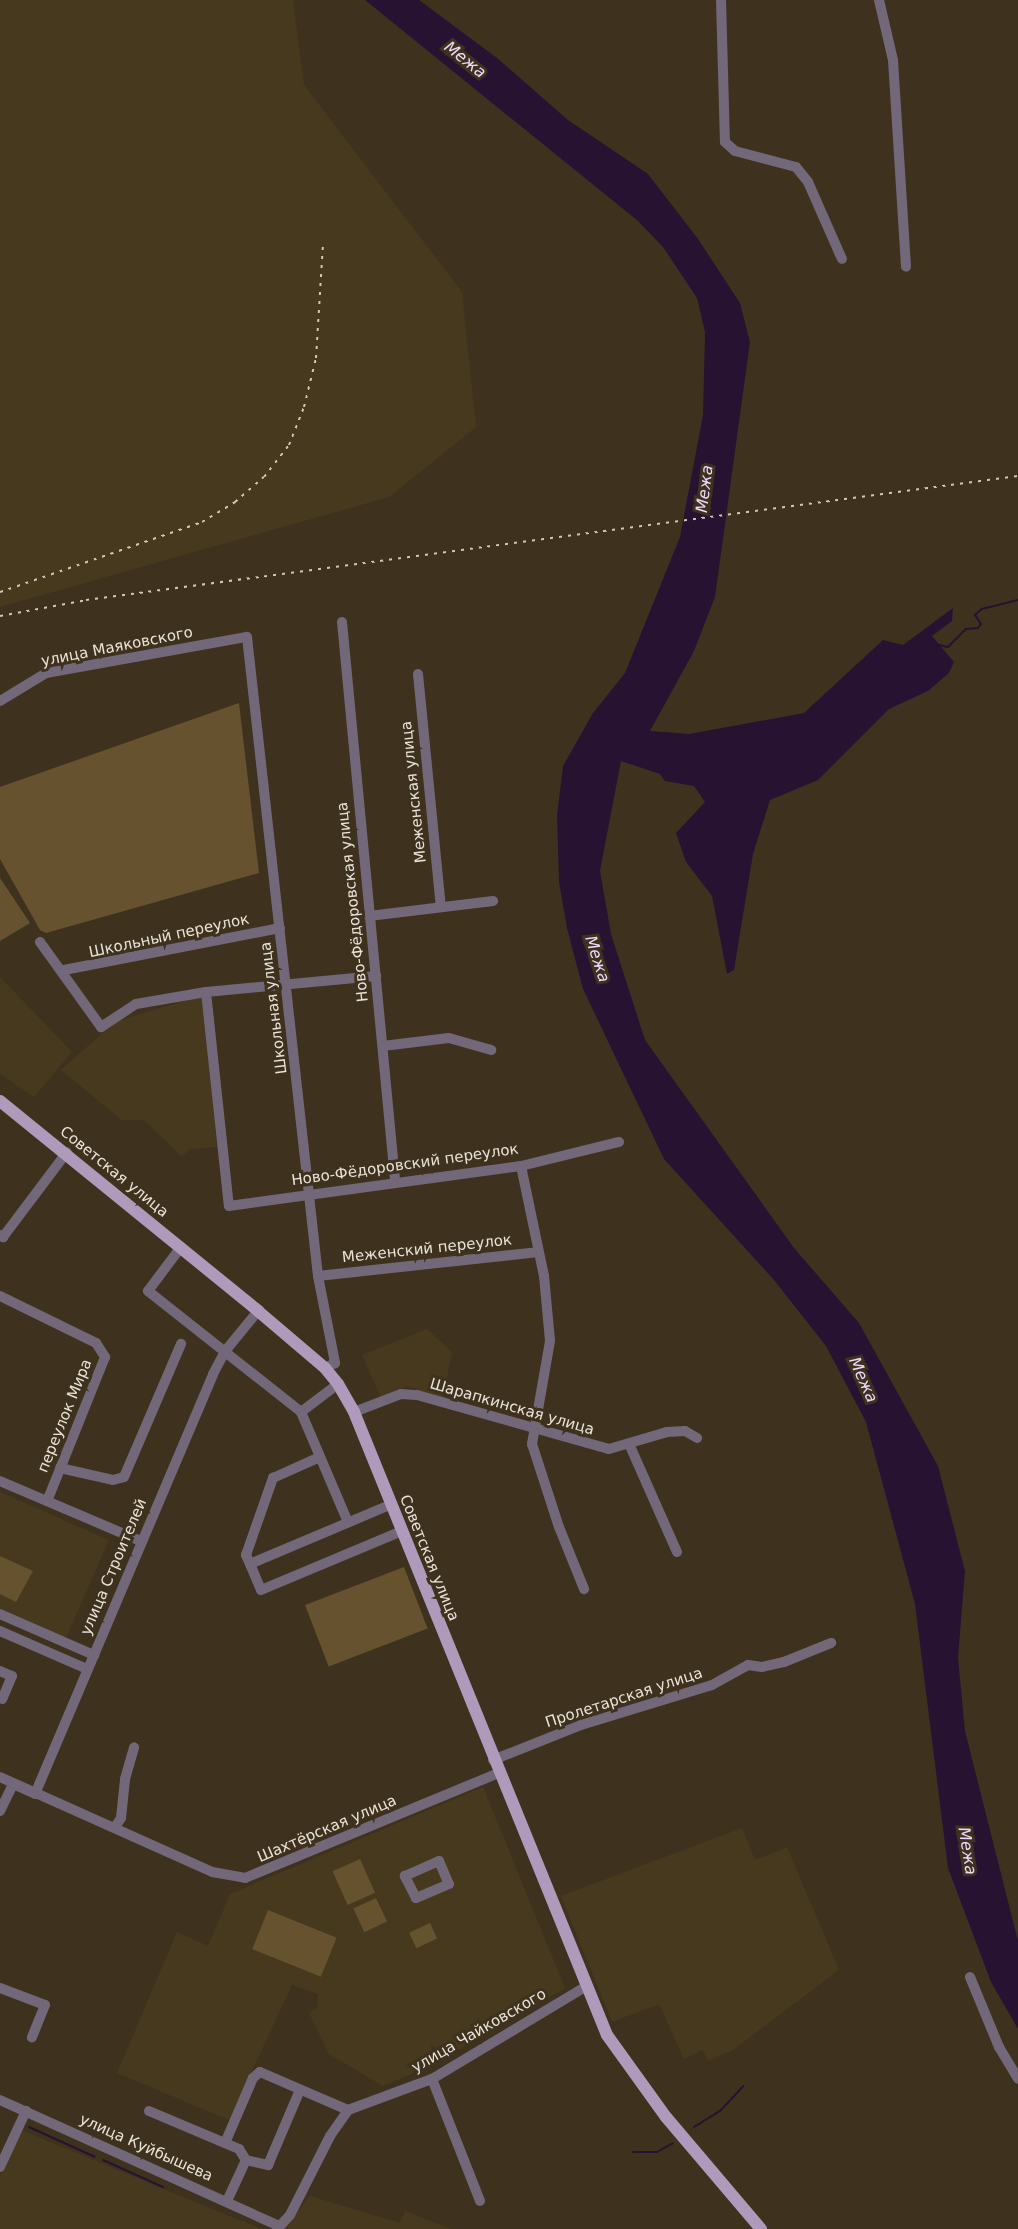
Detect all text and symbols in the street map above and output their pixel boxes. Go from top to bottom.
water label: Межа [440,37,490,83]
water label: Межа [693,464,717,514]
street label: улица Маяковского [40,623,194,671]
street label: Меженская улица [398,720,430,864]
street label: Ново-Фёдоровская улица [334,801,372,1003]
street label: Школьный переулок [87,910,251,962]
water label: Межа [580,933,614,985]
street label: Школьная улица [257,941,291,1075]
street label: Советская улица [56,1123,172,1221]
street label: Ново-Фёдоровский переулок [290,1140,520,1190]
street label: Меженский переулок [341,1231,513,1267]
water label: Межа [844,1354,882,1406]
street label: переулок Мира [34,1357,96,1475]
street label: Шарапкинская улица [428,1375,596,1439]
street label: Советская улица [395,1492,463,1624]
street label: улица Строителей [77,1496,151,1638]
street label: Пролетарская улица [543,1664,705,1732]
street label: Шахтёрская улица [255,1792,399,1866]
water label: Межа [954,1826,980,1876]
street label: улица Чайковского [409,1985,549,2077]
street label: улица Куйбышева [77,2111,215,2185]

